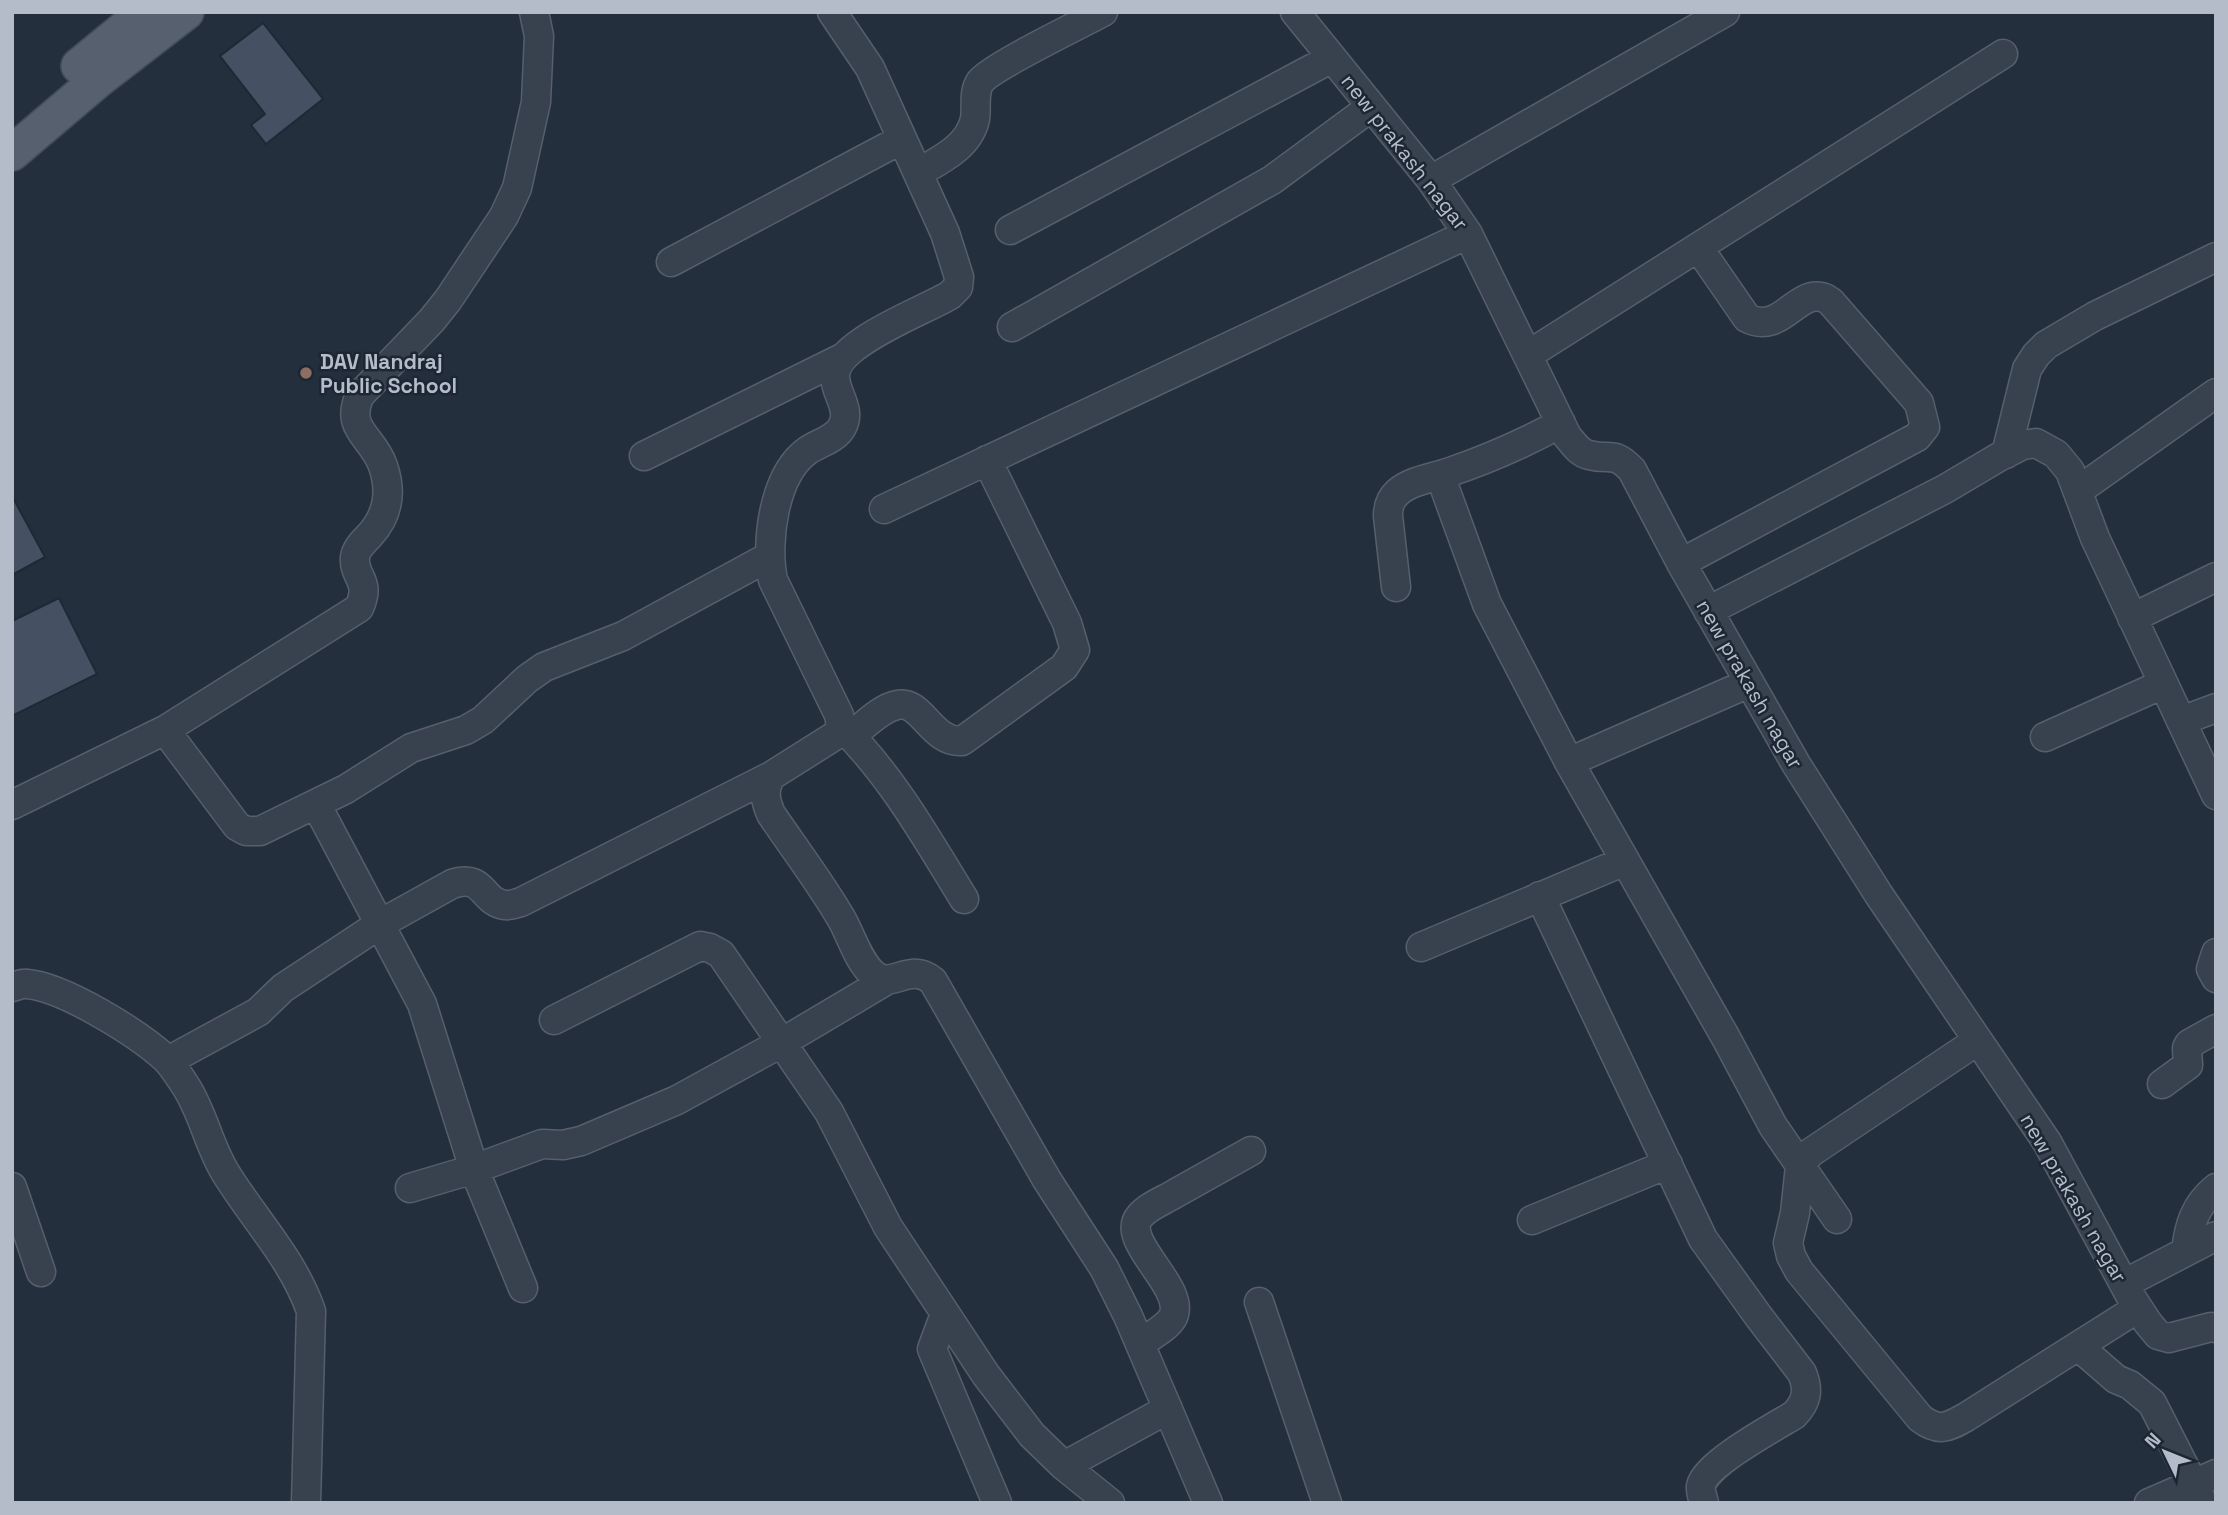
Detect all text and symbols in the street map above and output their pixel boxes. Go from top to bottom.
street label: new prakash nagar [1336,68,1474,236]
place label: DAV Nandraj Public School [320,348,457,399]
marker: DAV Nandraj Public School [298,365,314,381]
street label: new prakash nagar [1691,595,1809,774]
street label: new prakash nagar [2015,1109,2133,1288]
north arrow [2130,1417,2200,1487]
text: N [2139,1428,2166,1454]

